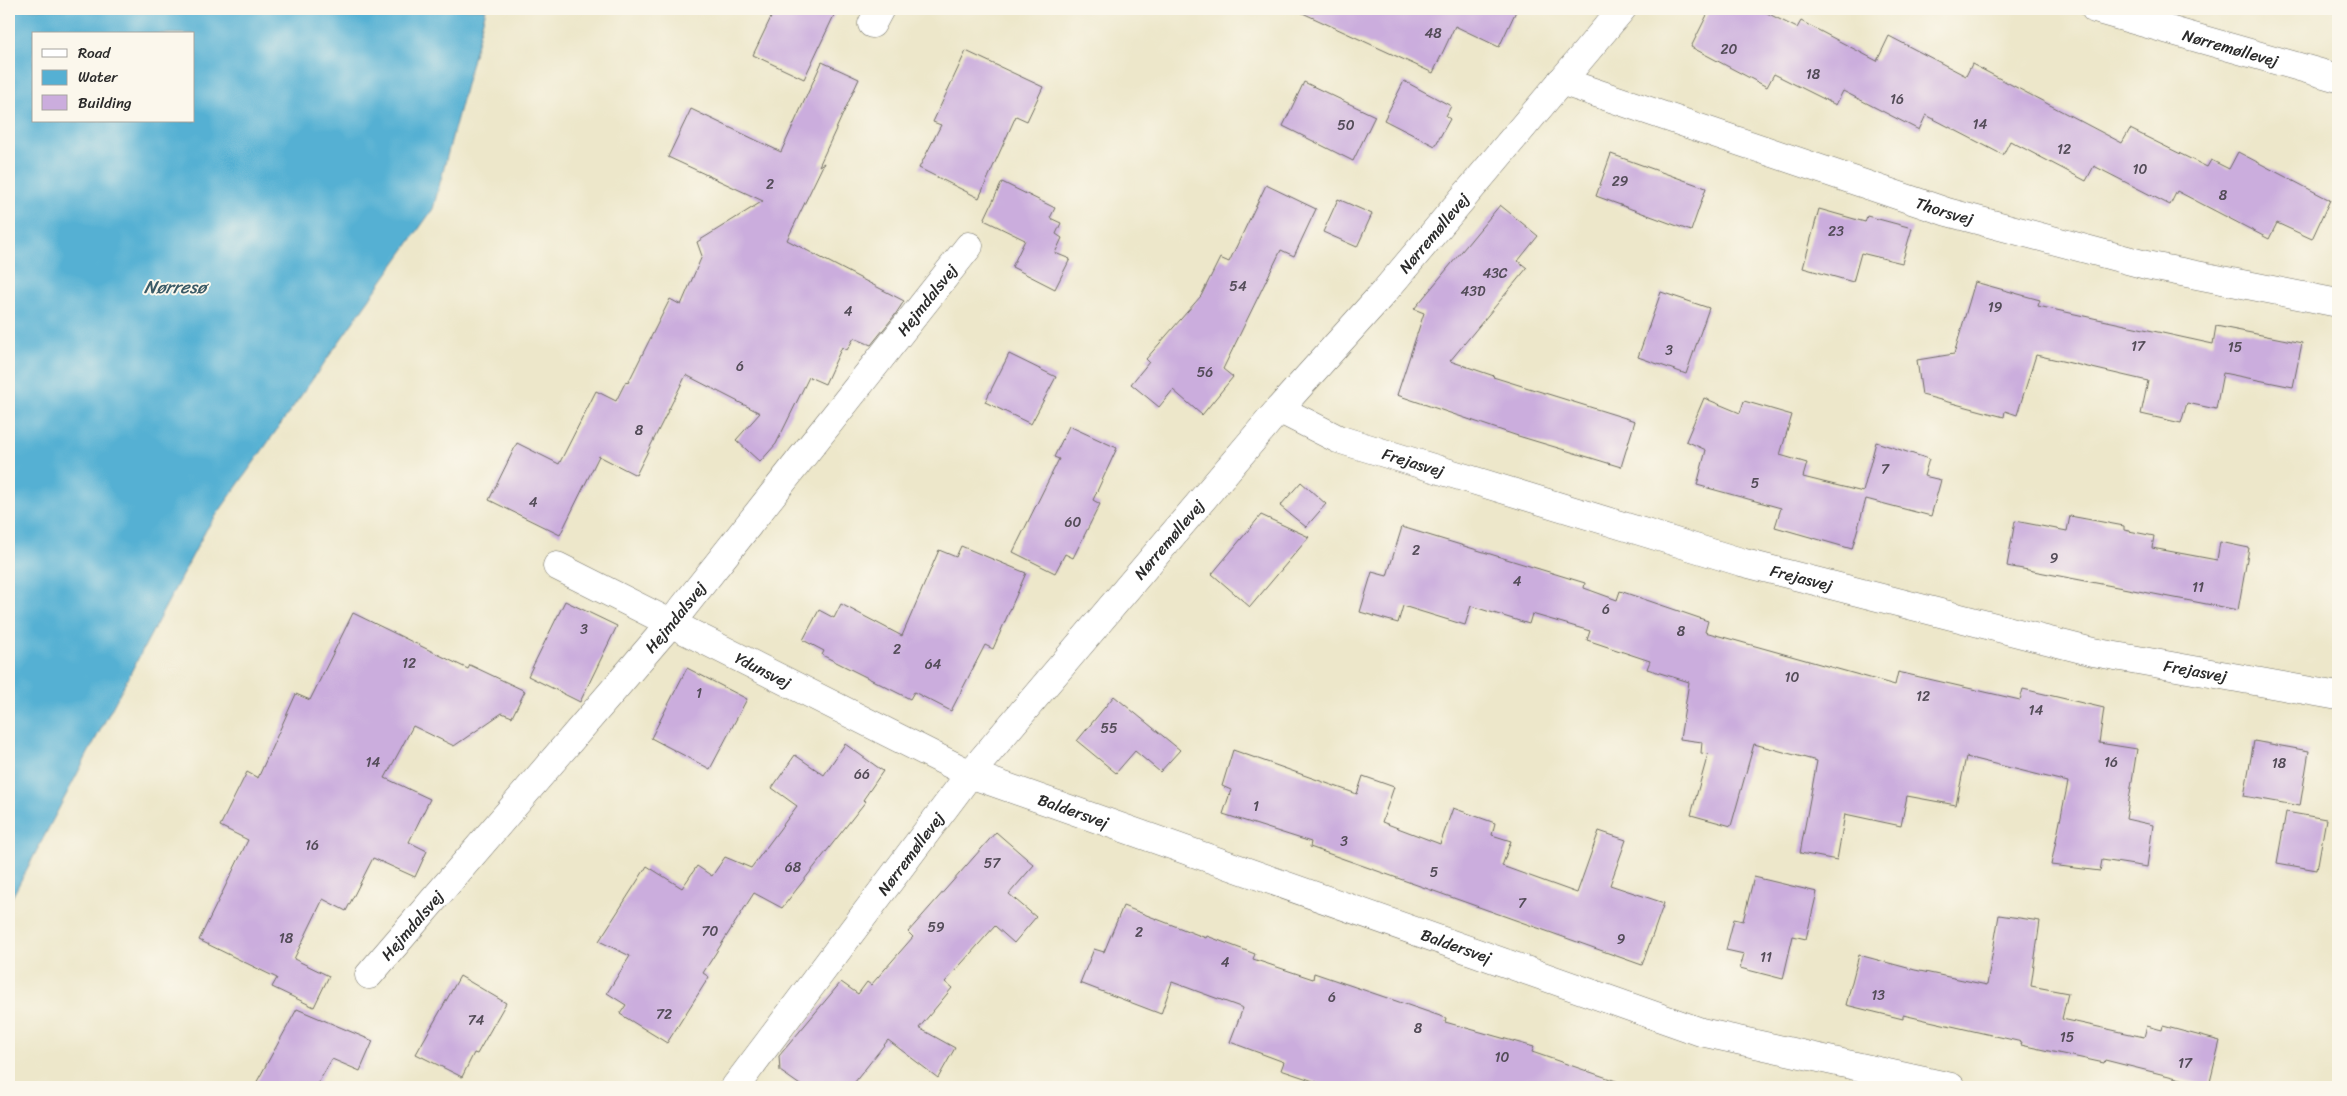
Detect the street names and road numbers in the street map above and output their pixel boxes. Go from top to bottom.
street label: Nørremøllevej [2179,21,2283,76]
street label: Nørremøllevej [1391,186,1477,280]
street label: Thorsvej [1912,188,1978,234]
street label: Hejmdalsvej [889,257,965,343]
street label: Frejasvej [1379,439,1449,486]
street label: Nørremøllevej [1126,492,1213,587]
street label: Frejasvej [1767,556,1837,600]
street label: Hejmdalsvej [637,574,714,660]
street label: Ydunsvej [730,644,797,697]
street label: Frejasvej [2161,651,2230,691]
street label: Baldersvej [1034,785,1114,837]
street label: Nørremøllevej [869,805,952,902]
street label: Hejmdalsvej [373,883,452,967]
street label: Baldersvej [1417,920,1497,972]

